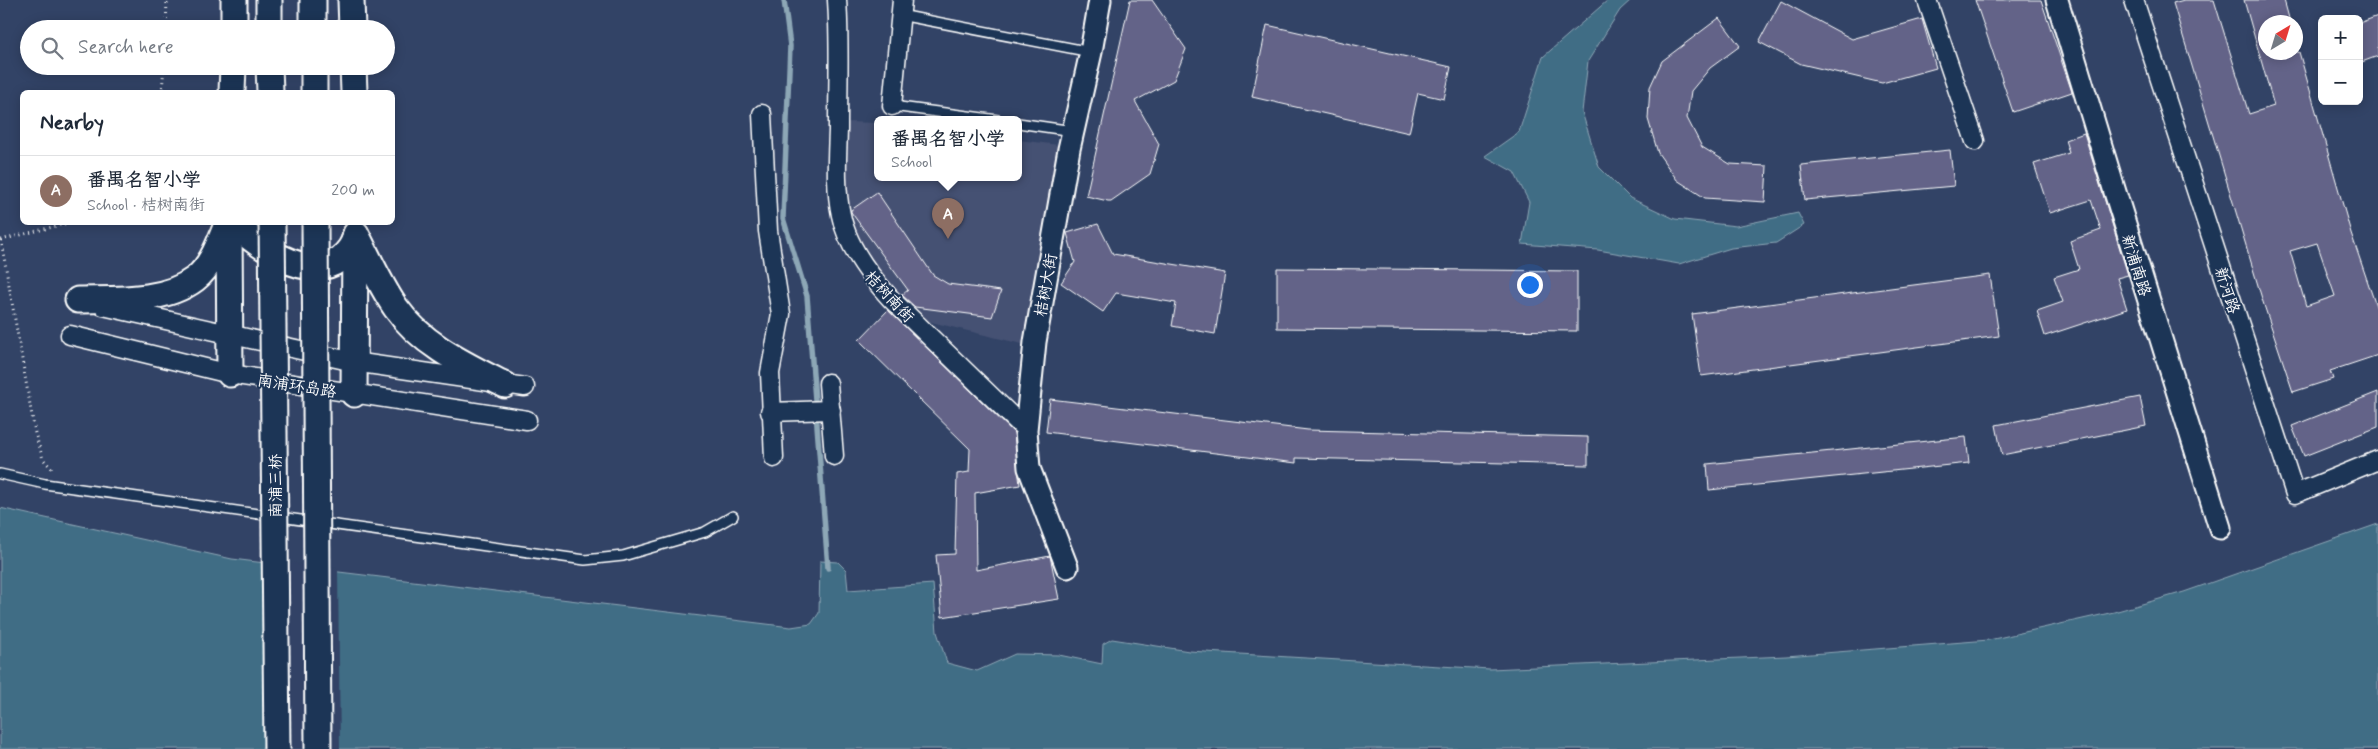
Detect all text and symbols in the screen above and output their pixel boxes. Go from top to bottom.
north arrow [2258,15,2303,60]
map controls [2318,15,2363,105]
button: + [2318,15,2363,60]
search box [20,20,395,75]
icon: search [38,34,66,62]
text: Search here [78,35,174,60]
button: − [2318,60,2363,105]
text: Nearby [40,109,104,137]
popup [874,116,1022,181]
text: 番禺名智小学 [891,127,1005,152]
text: School [891,152,932,173]
text: 番禺名智小学 [87,168,201,193]
text: A [51,180,61,201]
text: 200 m [331,180,375,201]
text: School · 桔树南街 [87,195,205,216]
pin: A [932,198,964,239]
street label: 新浦南路 [2116,232,2155,299]
street label: 桔树大街 [1031,252,1062,319]
street label: 新河路 [2209,264,2244,317]
street label: 桔树南街 [859,266,918,328]
your location [1517,272,1543,298]
street label: 南浦环岛路 [256,370,338,403]
street label: 南浦三桥 [266,454,287,518]

